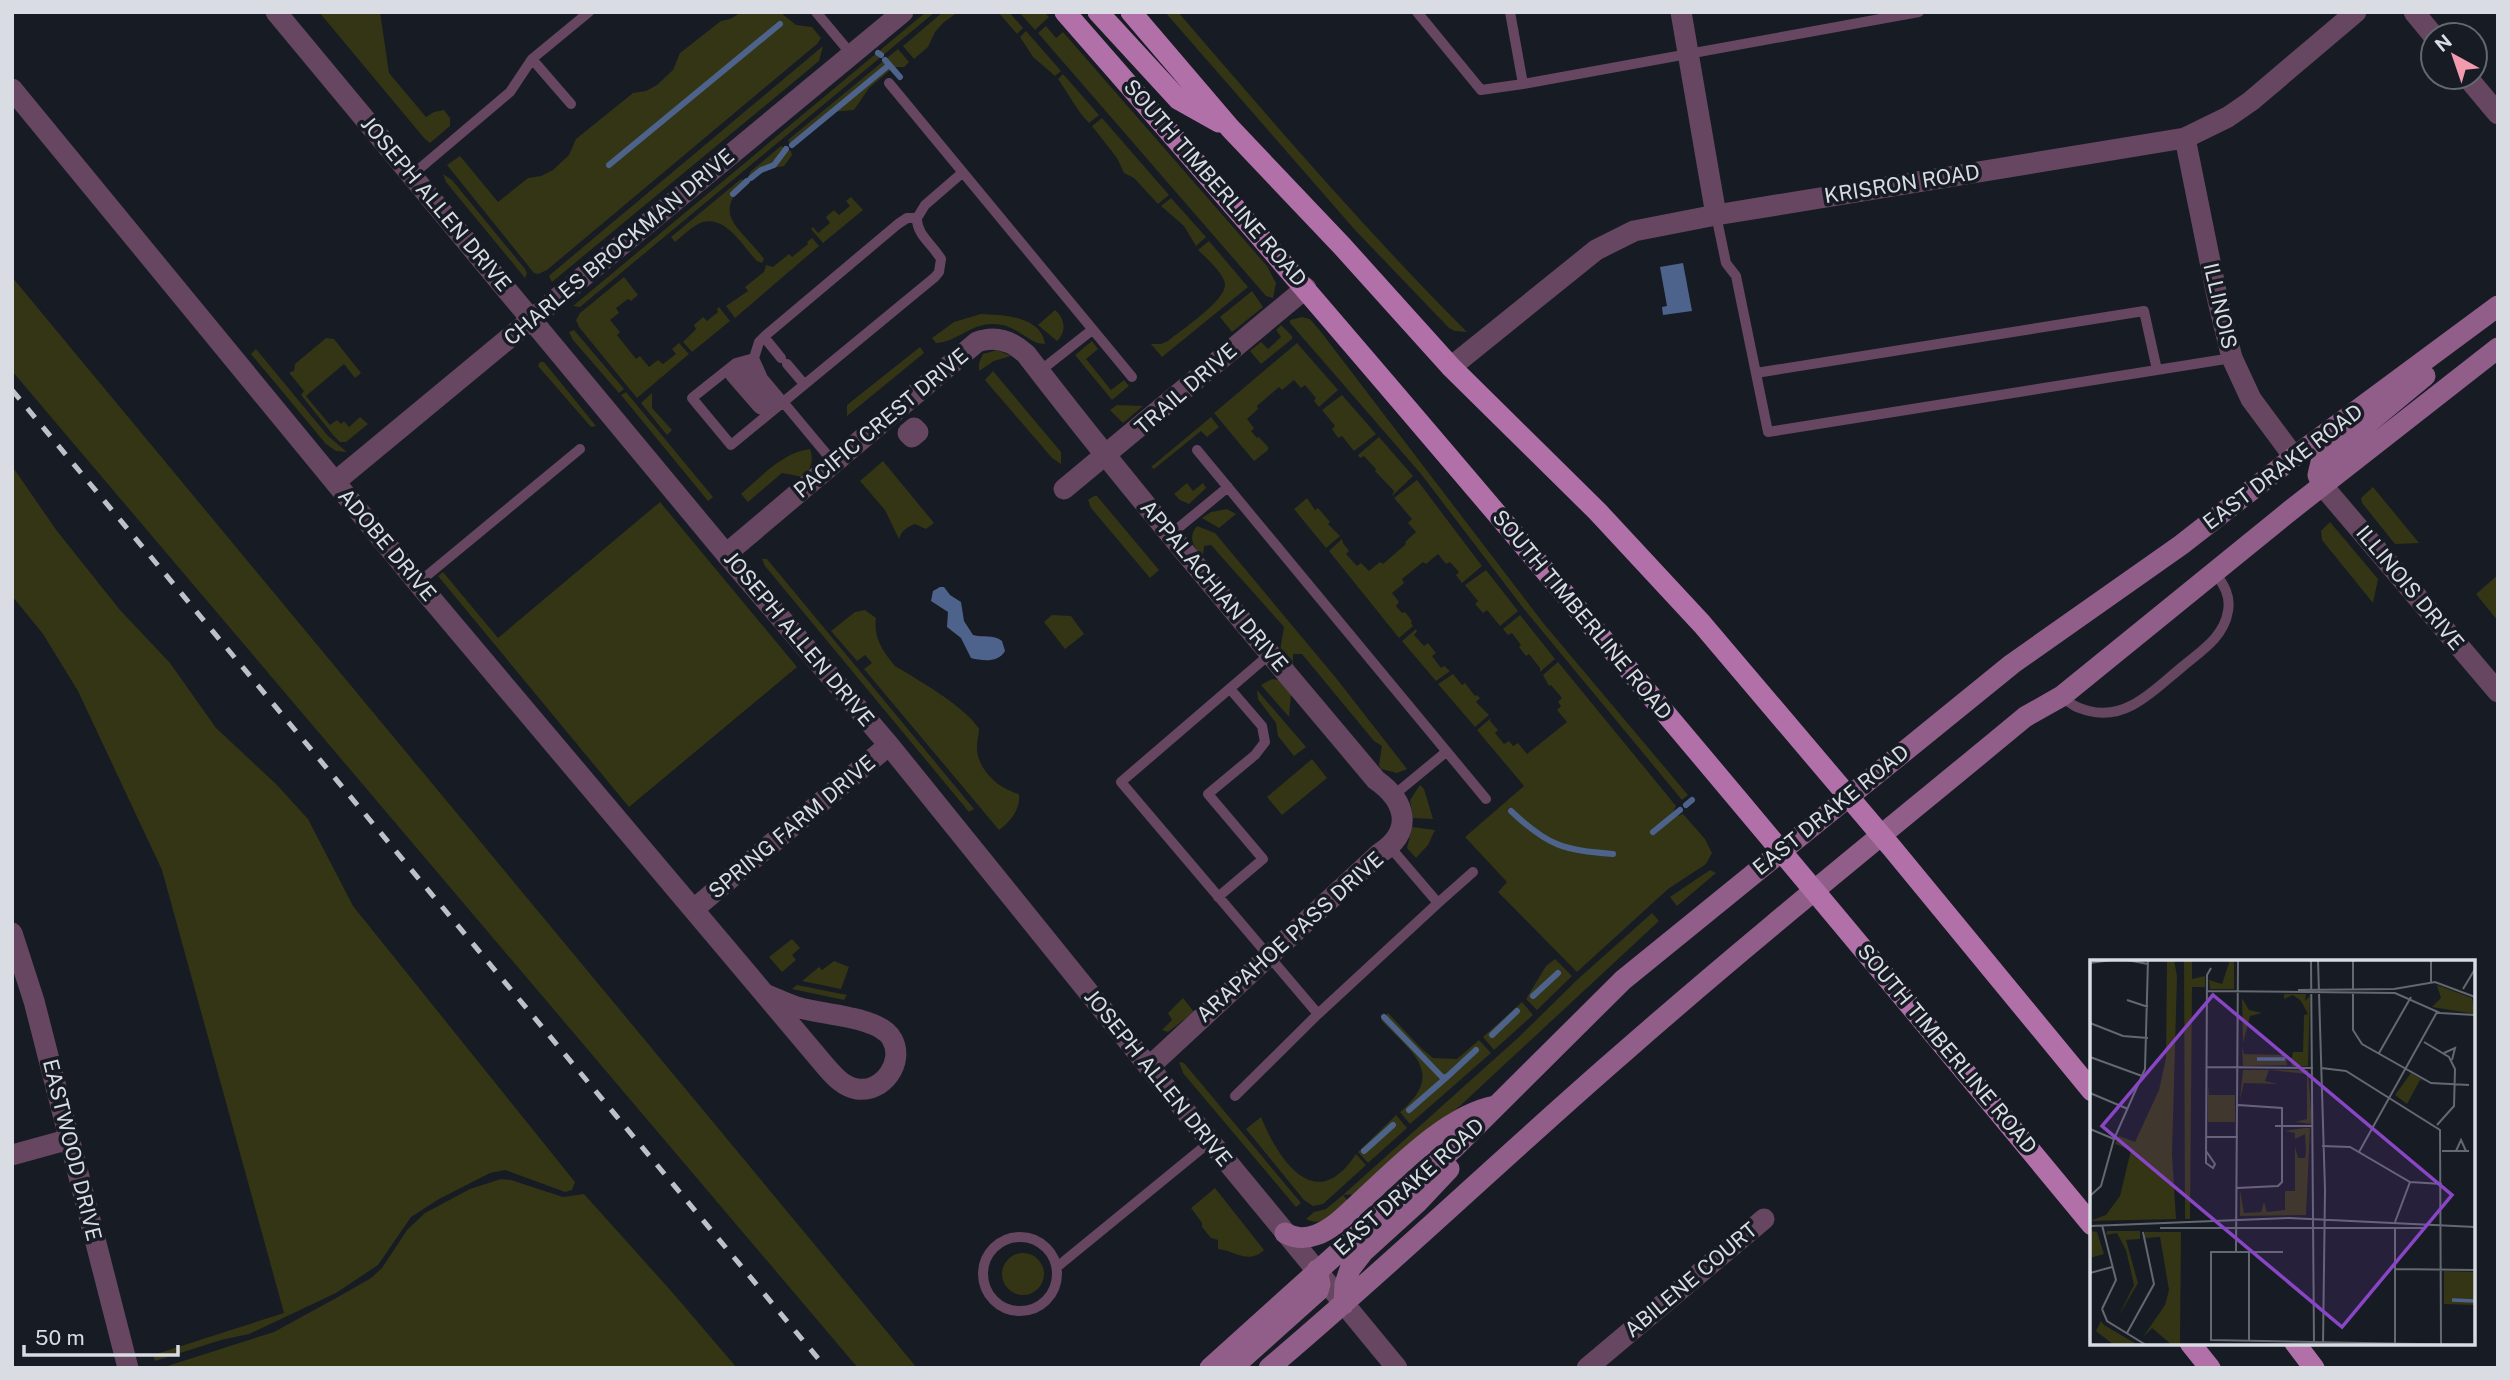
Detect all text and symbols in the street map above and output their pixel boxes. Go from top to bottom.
north arrow [2419,21,2489,91]
text: N [2430,30,2456,56]
street label: SOUTH TIMBERLINE ROAD [1119,74,1312,291]
street label: JOSEPH ALLEN DRIVE [356,111,517,296]
street label: CHARLES BROCKMAN DRIVE [499,143,739,350]
street label: KRISRON ROAD [1822,159,1981,208]
street label: ILLINOIS [2198,260,2242,351]
street label: TRAIL DRIVE [1130,338,1242,440]
street label: PACIFIC CREST DRIVE [789,342,973,503]
street label: EAST DRAKE ROAD [2198,399,2367,535]
street label: ADOBE DRIVE [333,483,442,606]
street label: APPALACHIAN DRIVE [1135,495,1293,676]
street label: SOUTH TIMBERLINE ROAD [1487,505,1677,725]
street label: ILLINOIS DRIVE [2351,521,2470,655]
street label: JOSEPH ALLEN DRIVE [719,546,880,731]
street label: EAST DRAKE ROAD [1748,739,1914,880]
street label: SPRING FARM DRIVE [703,750,880,904]
street label: ARAPAHOE PASS DRIVE [1191,846,1388,1027]
street label: SOUTH TIMBERLINE ROAD [1852,939,2042,1159]
inset map [2090,960,2475,1345]
street label: JOSEPH ALLEN DRIVE [1079,984,1237,1171]
street label: EASTWOOD DRIVE [38,1056,107,1243]
street label: EAST DRAKE ROAD [1329,1113,1489,1261]
street label: ABILENE COURT [1619,1217,1762,1342]
scale bar [24,1314,178,1358]
text: 50 m [35,1325,85,1350]

